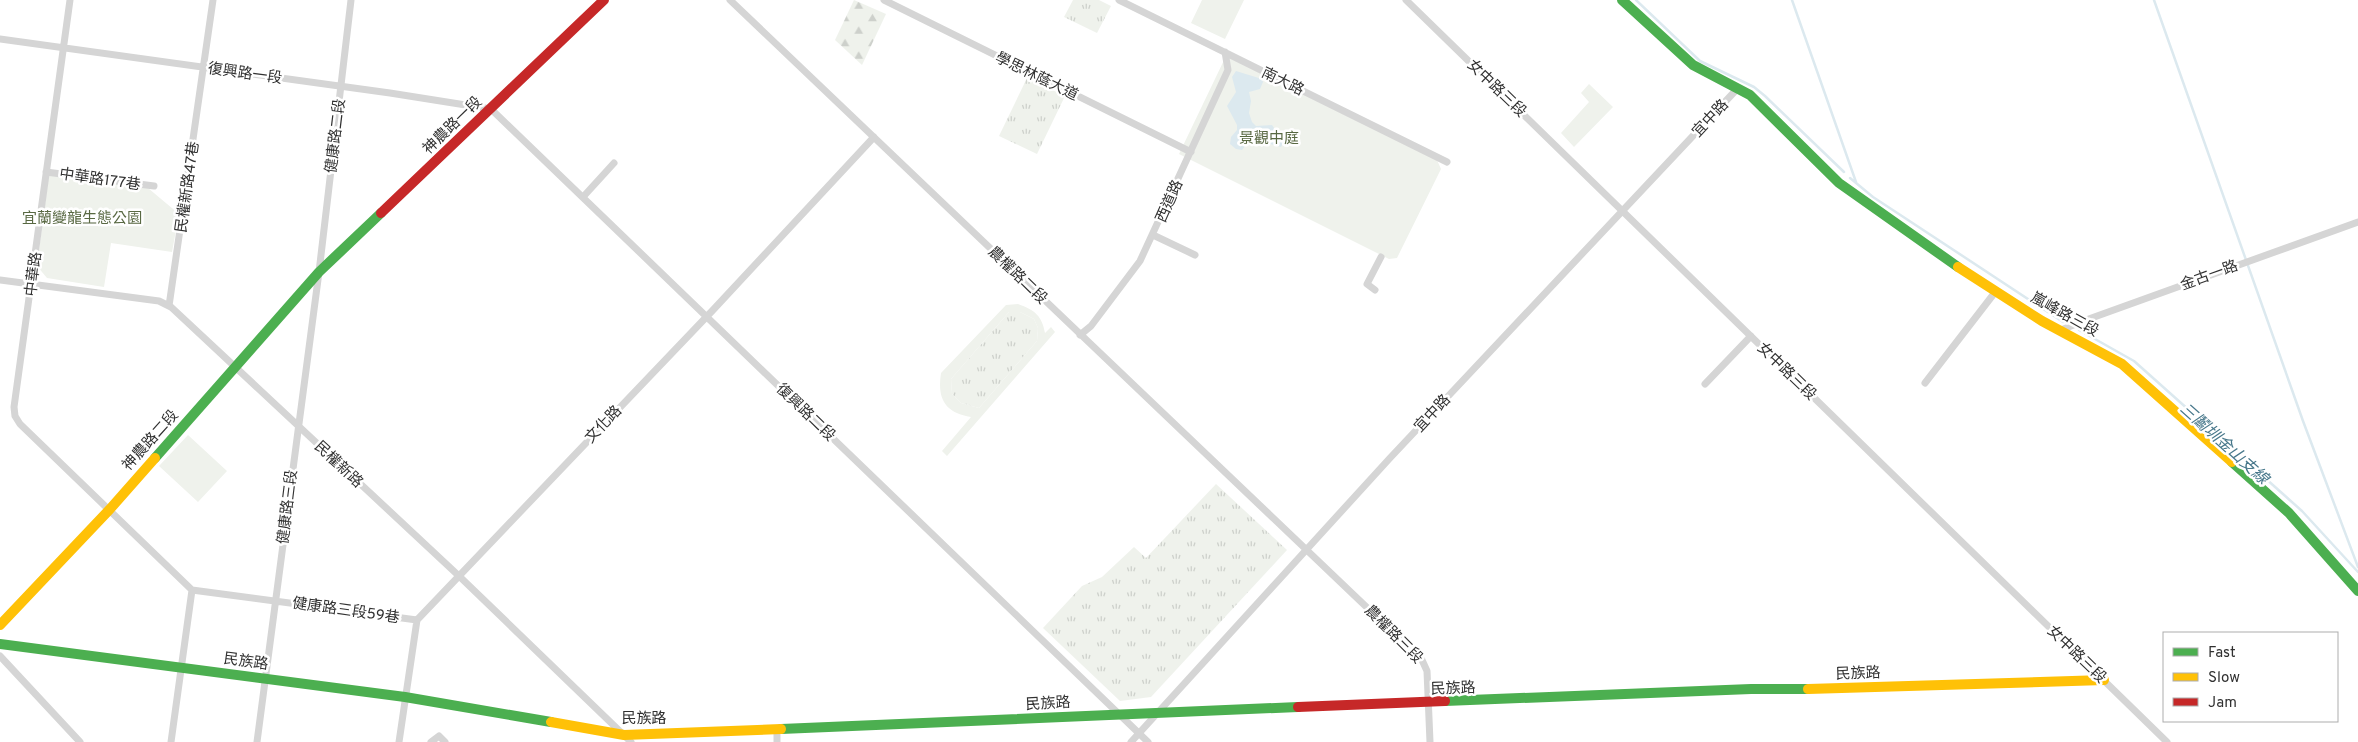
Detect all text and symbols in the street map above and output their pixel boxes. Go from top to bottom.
street label: 學思林蔭大道 [992,48,1081,106]
street label: 女中路三段 [1462,56,1530,122]
street label: 復興路一段 [206,60,283,89]
street label: 南大路 [1258,64,1307,101]
street label: 神農路一段 [419,93,487,159]
street label: 宜中路 [1689,96,1733,142]
street label: 健康路二段 [322,98,350,175]
park label: 景觀中庭 [1239,130,1299,149]
street label: 民權新路47巷 [173,140,204,234]
street label: 中華路177巷 [58,165,142,196]
street label: 西道路 [1153,177,1188,226]
park label: 宜蘭變龍生態公園 [22,209,142,229]
street label: 農權路二段 [983,243,1051,309]
street label: 中華路 [22,251,47,298]
street label: 金古一路 [2178,257,2241,296]
street label: 嵐峰路三段 [2027,288,2102,342]
street label: 女中路三段 [1752,339,1820,405]
street label: 復興路二段 [771,380,839,446]
street label: 宜中路 [1411,391,1455,437]
water label: 三鬮圳金山支線 [2175,400,2273,491]
street label: 文化路 [581,402,627,448]
street label: 神農路二段 [119,407,183,475]
street label: 民權新路 [310,438,366,493]
street label: 健康路三段 [274,469,302,546]
street label: 健康路三段59巷 [291,595,401,628]
street label: 農權路三段 [1360,602,1426,668]
street label: 女中路三段 [2042,622,2110,688]
legend [2163,632,2338,722]
text: Fast [2208,644,2236,663]
street label: 民族路 [222,650,269,675]
street label: 民族路 [1835,664,1881,685]
text: Slow [2208,669,2240,688]
street label: 民族路 [1430,679,1476,700]
street label: 民族路 [1025,694,1071,715]
text: Jam [2208,694,2237,713]
street label: 民族路 [621,710,667,729]

